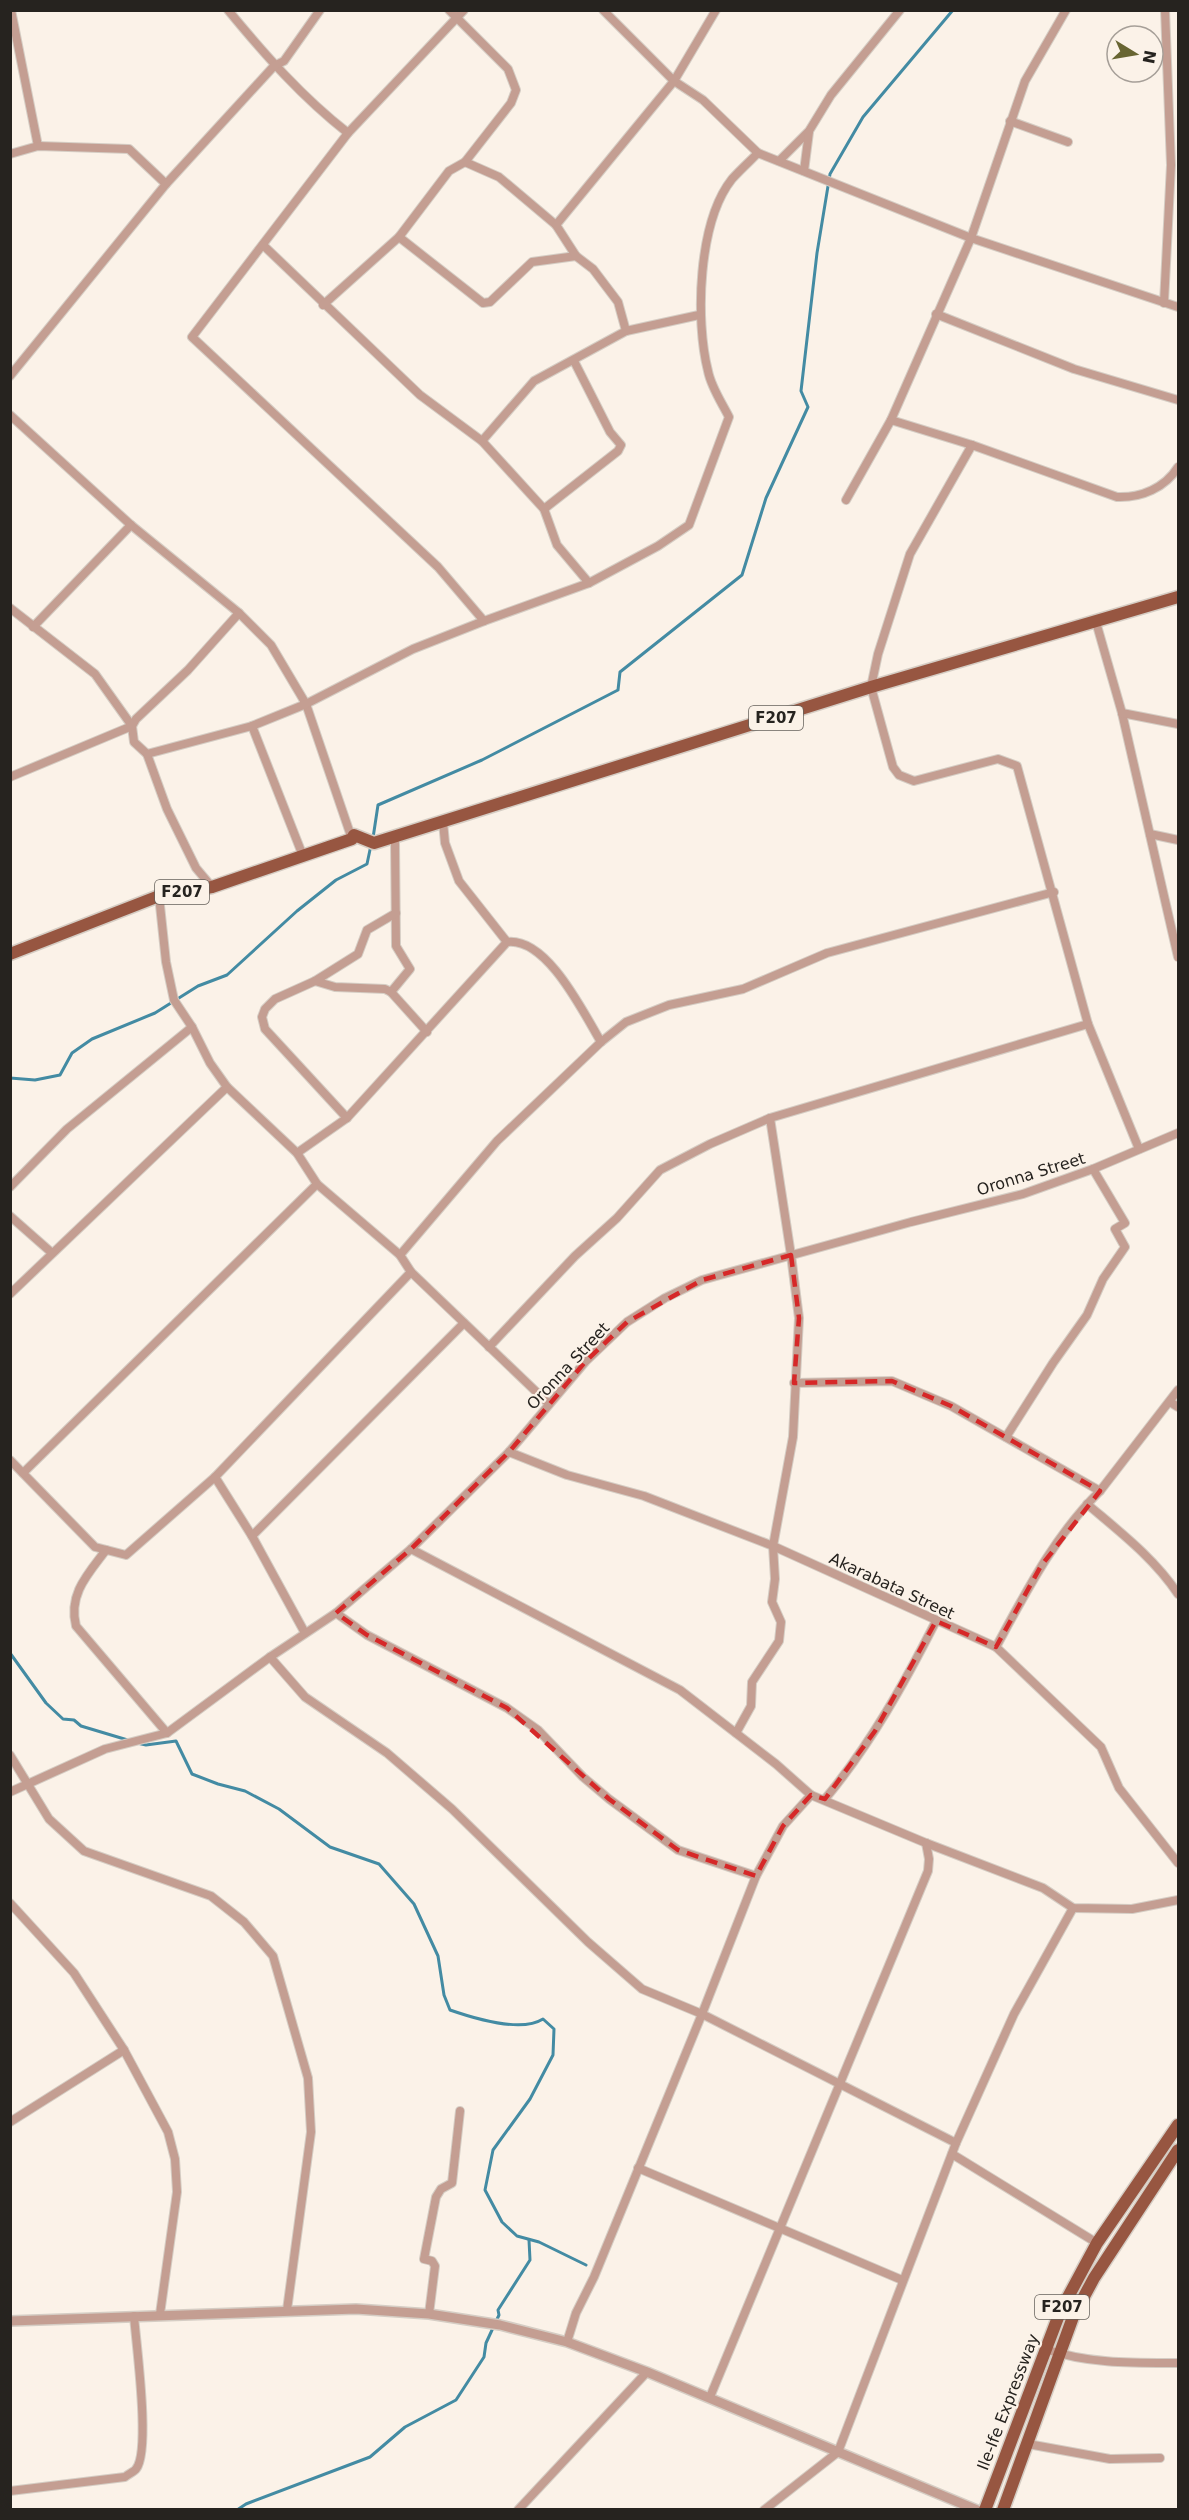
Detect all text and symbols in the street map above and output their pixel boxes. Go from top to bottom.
north arrow [1105,24,1165,84]
text: N [1139,48,1160,65]
road number: F207 [749,706,803,730]
road number: F207 [155,880,209,904]
street label: Oronna Street [974,1148,1088,1200]
street label: Oronna Street [523,1318,613,1414]
street label: Akarabata Street [826,1549,958,1623]
road number: F207 [1035,2295,1089,2319]
street label: Ile-Ife Expressway [973,2331,1043,2473]

